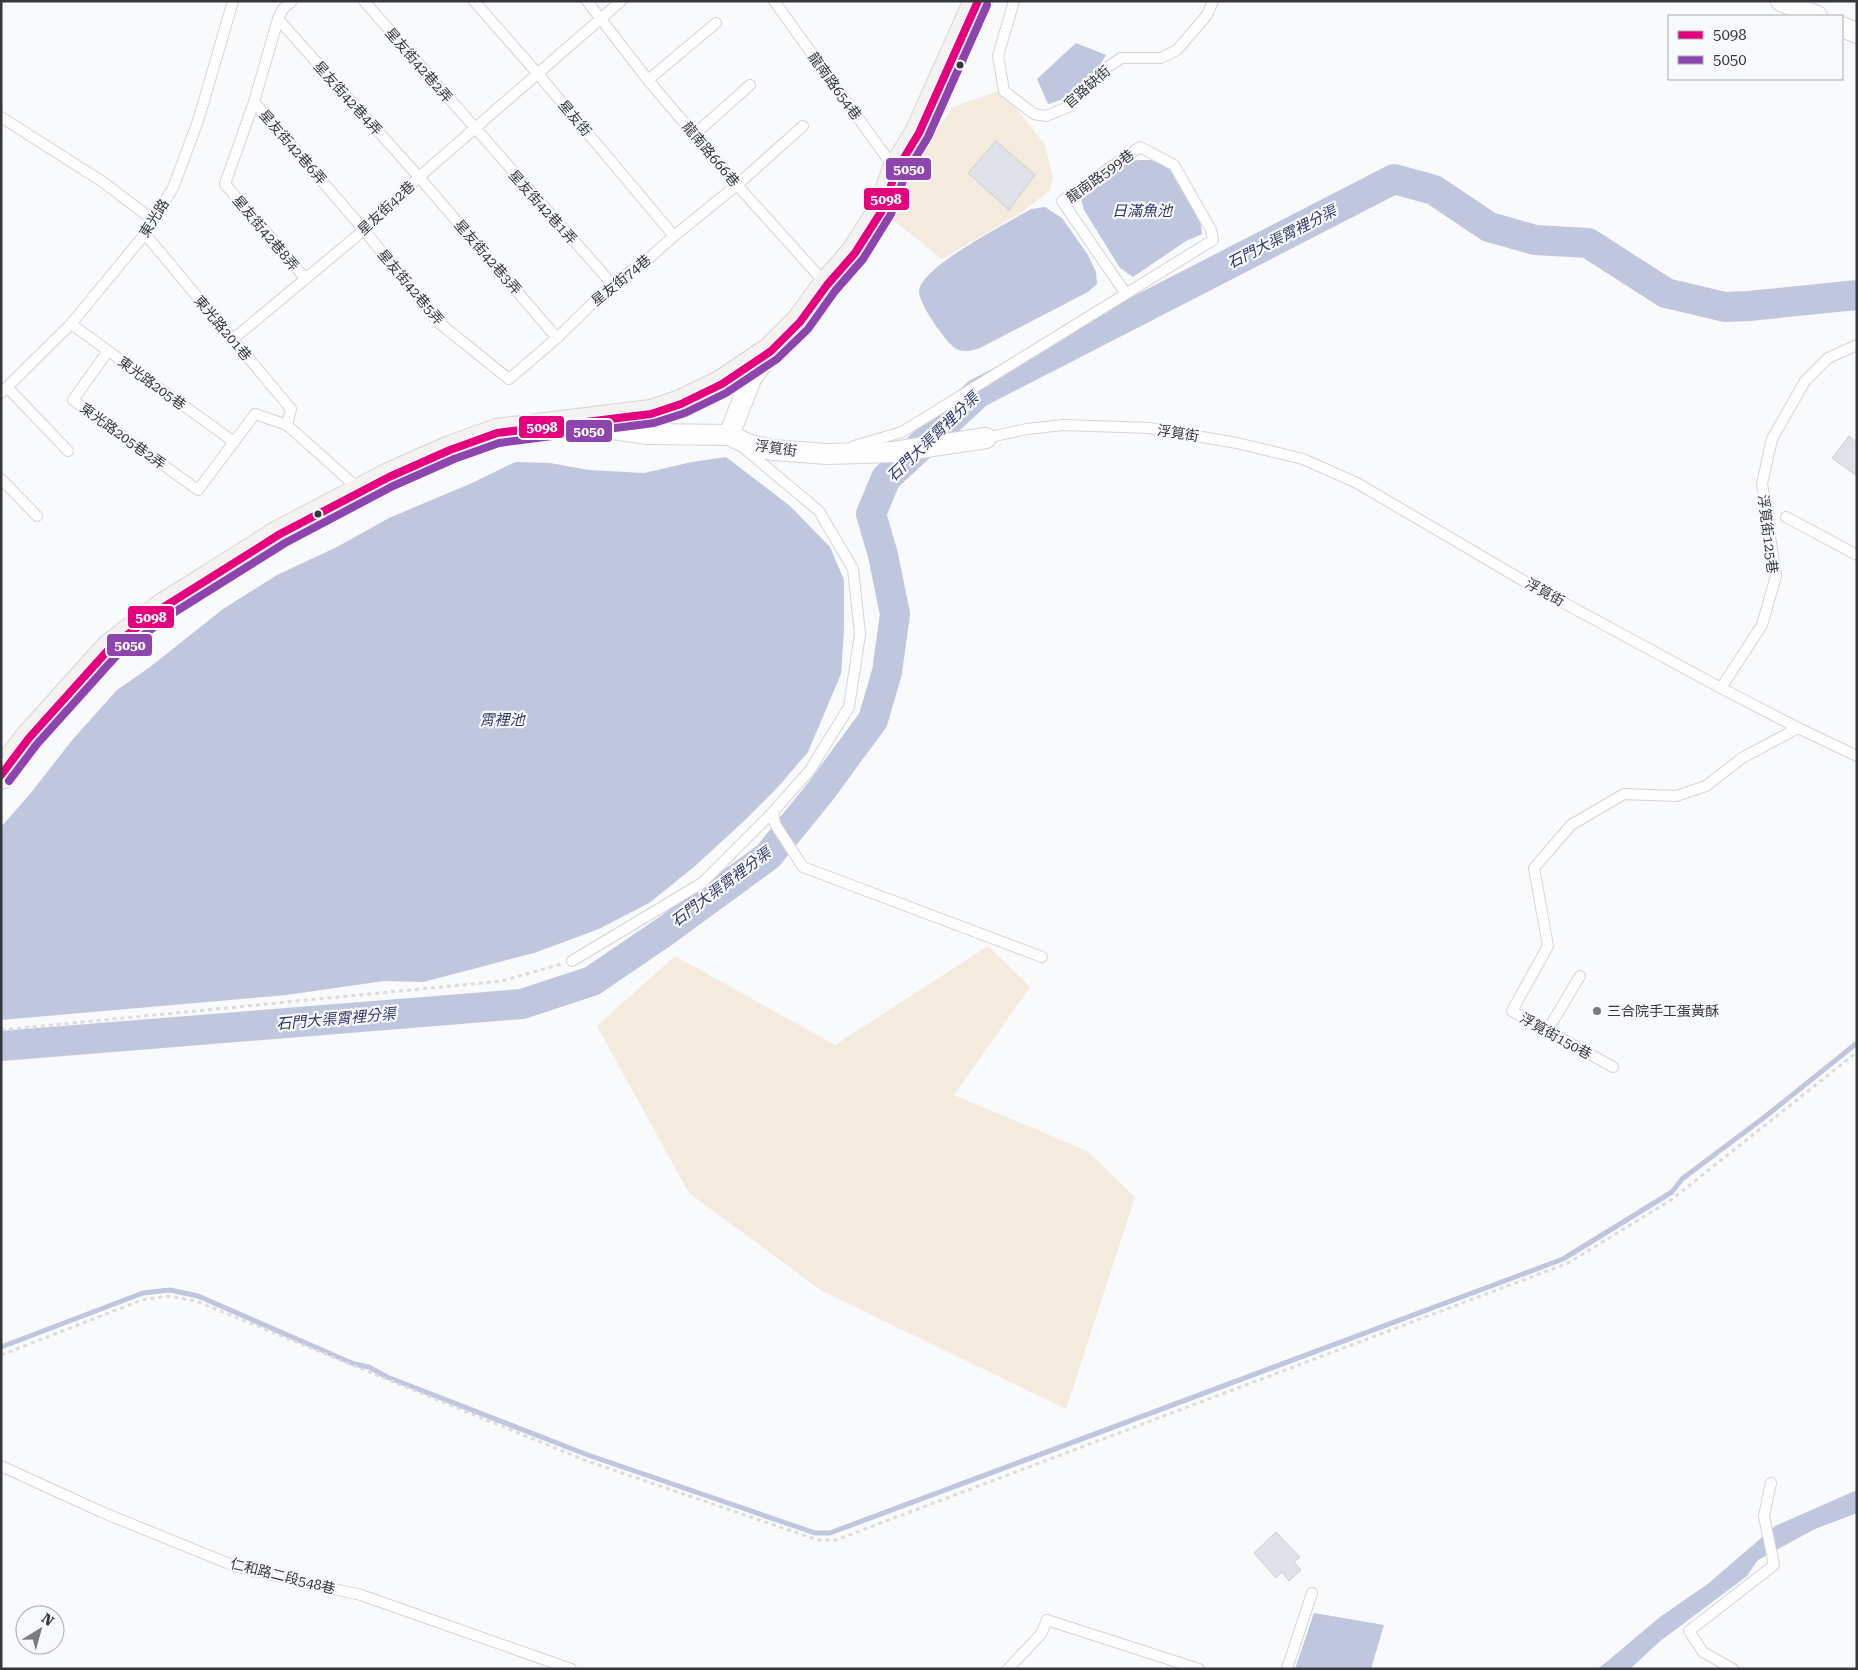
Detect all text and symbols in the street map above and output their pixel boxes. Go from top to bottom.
legend [1668,15,1843,80]
street label: 星友街42巷2弄 [382,24,456,106]
text: 5098 [1713,26,1747,44]
street label: 龍南路654巷 [805,49,865,123]
text: 5050 [1713,51,1747,69]
street label: 星友街42巷4弄 [311,58,385,138]
unlabelled marker [955,60,965,70]
street label: 官路缺街 [1061,63,1113,111]
street label: 星友街 [555,97,595,139]
street label: 星友街42巷6弄 [256,106,330,188]
street label: 龍南路666巷 [679,118,743,190]
street label: 龍南路599巷 [1063,146,1137,206]
line badge: 5050 [885,157,932,181]
text: 5050 [893,161,925,177]
street label: 星友街42巷1弄 [506,167,580,247]
street label: 星友街42巷 [354,178,418,238]
line badge: 5098 [863,187,910,211]
text: 5098 [870,191,902,207]
street label: 星友街42巷8弄 [230,192,302,274]
street label: 東光路 [136,196,172,240]
water label: 石門大渠霄裡分渠 [1224,201,1341,272]
water label: 日滿魚池 [1112,202,1174,220]
street label: 星友街42巷3弄 [451,216,525,298]
street label: 星友街42巷5弄 [375,246,447,328]
street label: 星友街74巷 [588,251,654,309]
street label: 東光路201巷 [191,292,255,364]
street label: 東光路205巷 [115,353,189,413]
water label: 石門大渠霄裡分渠 [884,387,984,485]
street label: 東光路205巷2弄 [77,400,169,472]
line badge: 5098 [518,415,565,439]
text: 5098 [526,419,558,435]
line badge: 5050 [565,419,613,443]
street label: 浮筧街 [1156,422,1200,444]
text: 5050 [573,423,605,439]
street label: 浮筧街 [754,437,798,459]
street label: 浮筧街125巷 [1755,494,1781,574]
unlabelled marker [313,509,323,519]
street label: 浮筧街 [1523,575,1567,609]
line badge: 5098 [127,605,175,629]
text: 5098 [135,609,167,625]
line badge: 5050 [106,633,153,657]
text: 5050 [114,637,146,653]
water label: 霄裡池 [479,711,526,729]
water label: 石門大渠霄裡分渠 [668,843,776,930]
place label: 三合院手工蛋黃酥 [1607,1003,1719,1019]
water label: 石門大渠霄裡分渠 [275,1005,399,1033]
marker: 三合院手工蛋黃酥 [1591,1005,1603,1017]
street label: 浮筧街150巷 [1517,1010,1595,1062]
street label: 仁和路二段548巷 [229,1555,337,1597]
north arrow [15,1605,65,1655]
text: N [39,1610,57,1629]

